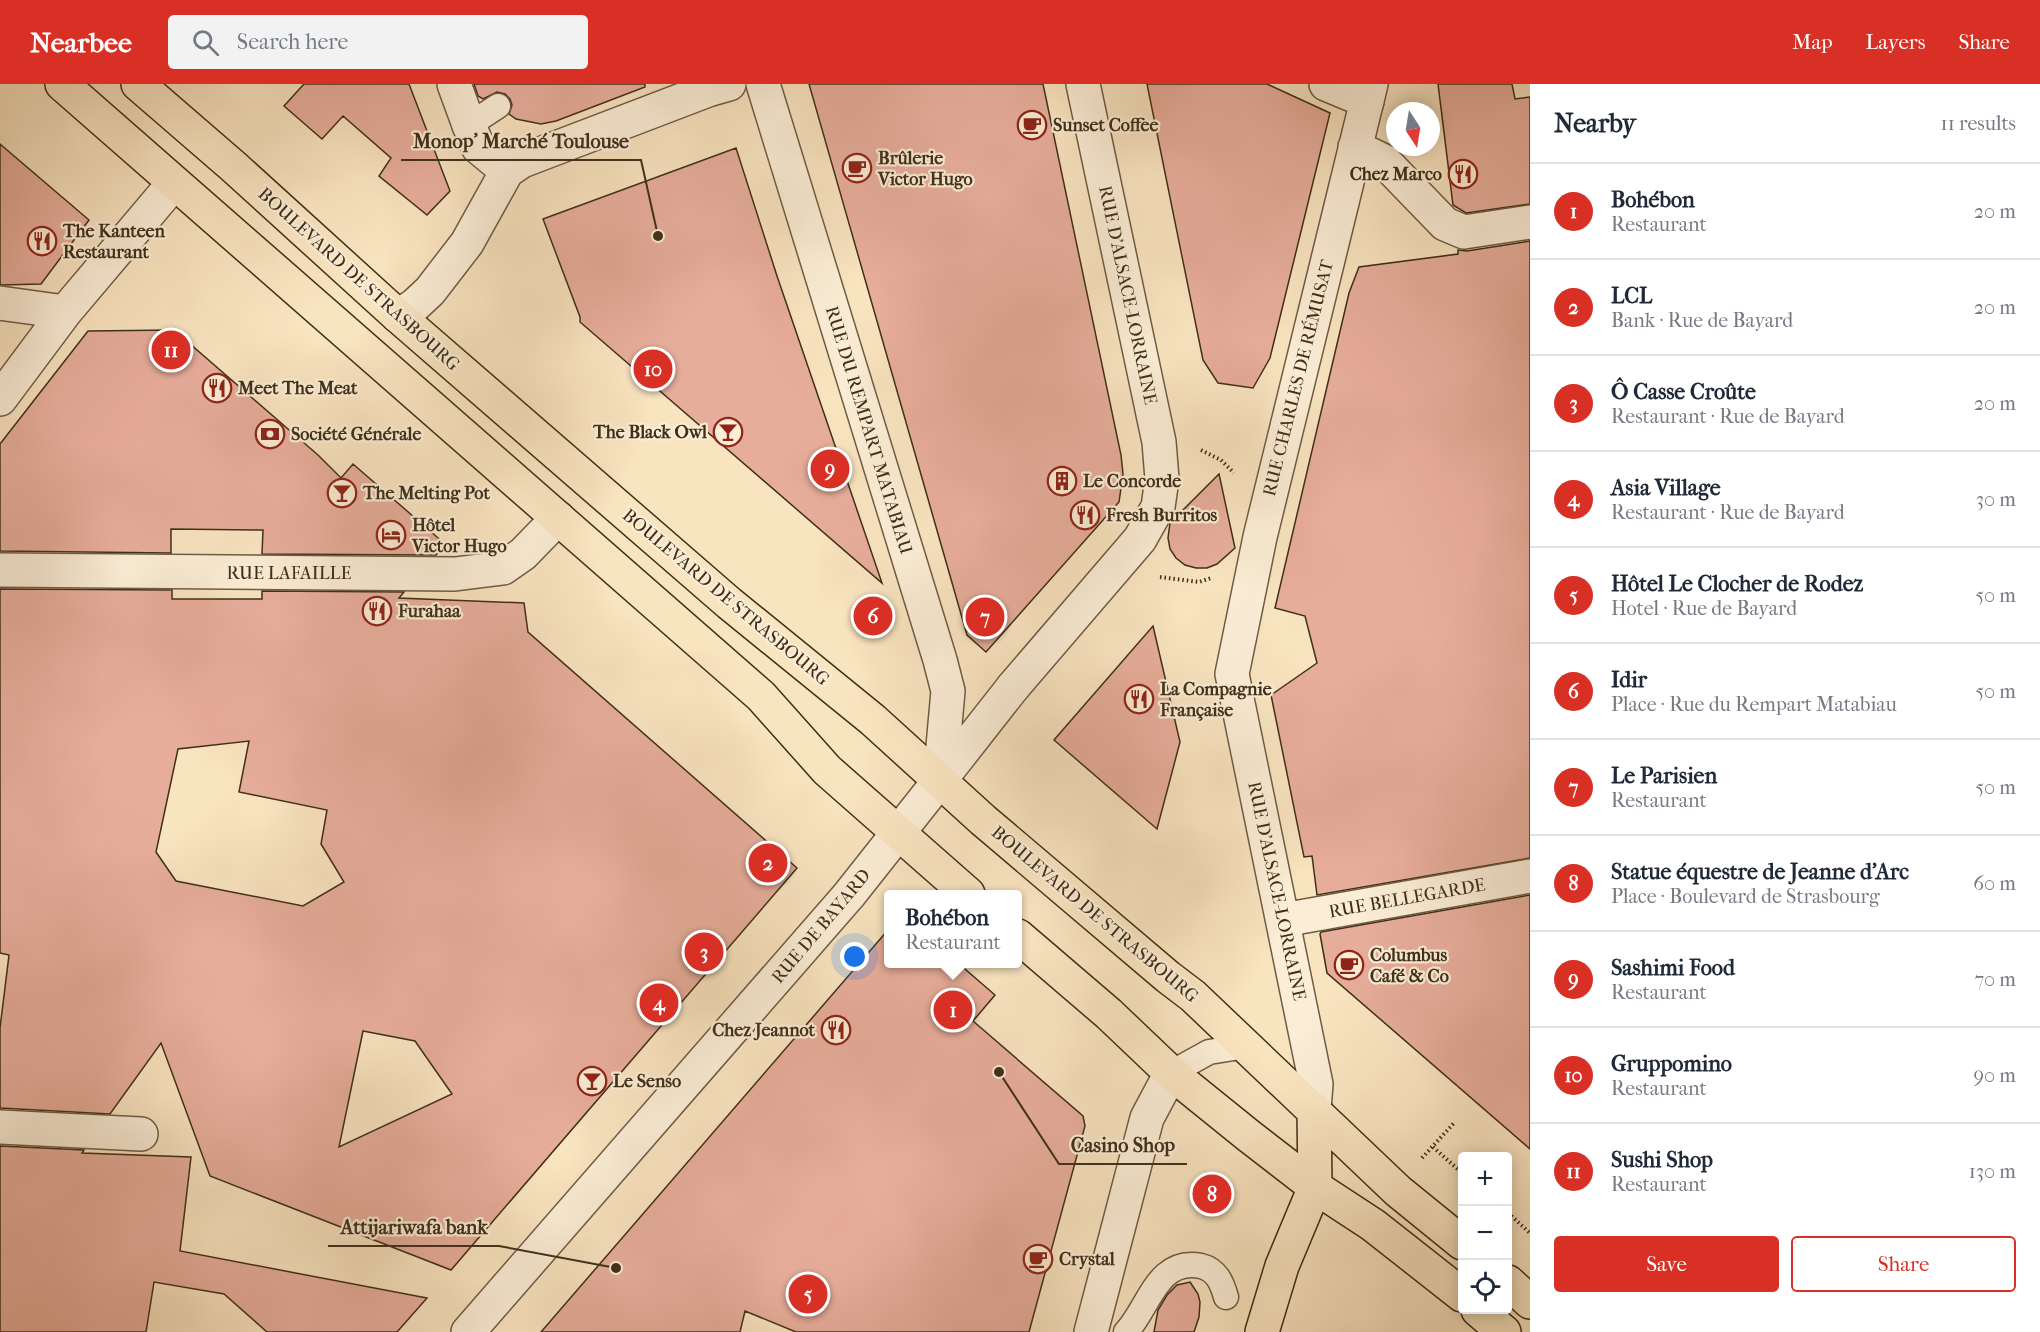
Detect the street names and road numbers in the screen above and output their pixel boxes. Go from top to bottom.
street label: BOULEVARD DE STRASBOURG [254,183,464,375]
street label: RUE D'ALSACE-LORRAINE [1094,184,1161,406]
street label: RUE CHARLES DE RÉMUSAT [1258,257,1338,498]
street label: RUE DU REMPART MATABIAU [821,304,916,557]
street label: BOULEVARD DE STRASBOURG [618,505,834,690]
street label: RUE LAFAILLE [227,563,351,584]
street label: RUE D'ALSACE-LORRAINE [1243,780,1310,1002]
street label: BOULEVARD DE STRASBOURG [987,822,1203,1007]
street label: RUE DE BAYARD [767,865,875,988]
street label: RUE BELLEGARDE [1327,874,1487,923]

